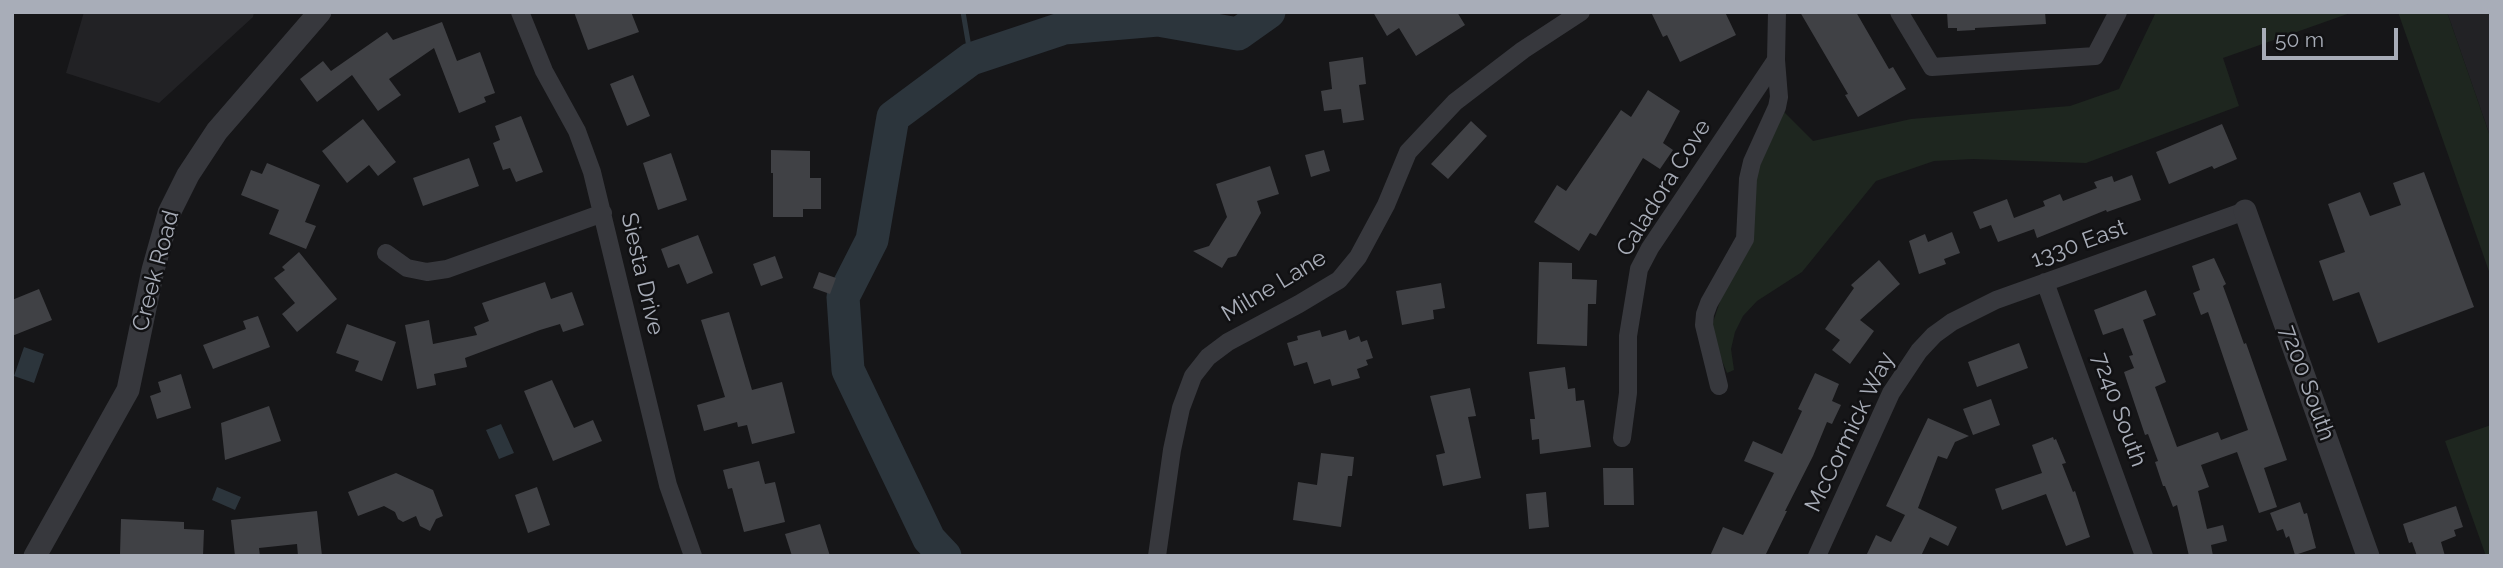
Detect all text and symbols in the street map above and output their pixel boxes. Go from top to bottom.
scale bar [2265,14,2402,58]
text: 50 m [2275,27,2324,52]
street label: Caladora Cove [1611,115,1717,261]
street label: Creek Road [127,208,185,334]
street label: Siesta Drive [615,210,669,338]
street label: 1330 East [2027,214,2131,274]
street label: Milne Lane [1217,244,1331,328]
street label: 7200 South [2273,322,2341,444]
street label: McCormick Way [1799,348,1901,516]
street label: 7240 South [2086,349,2152,471]

